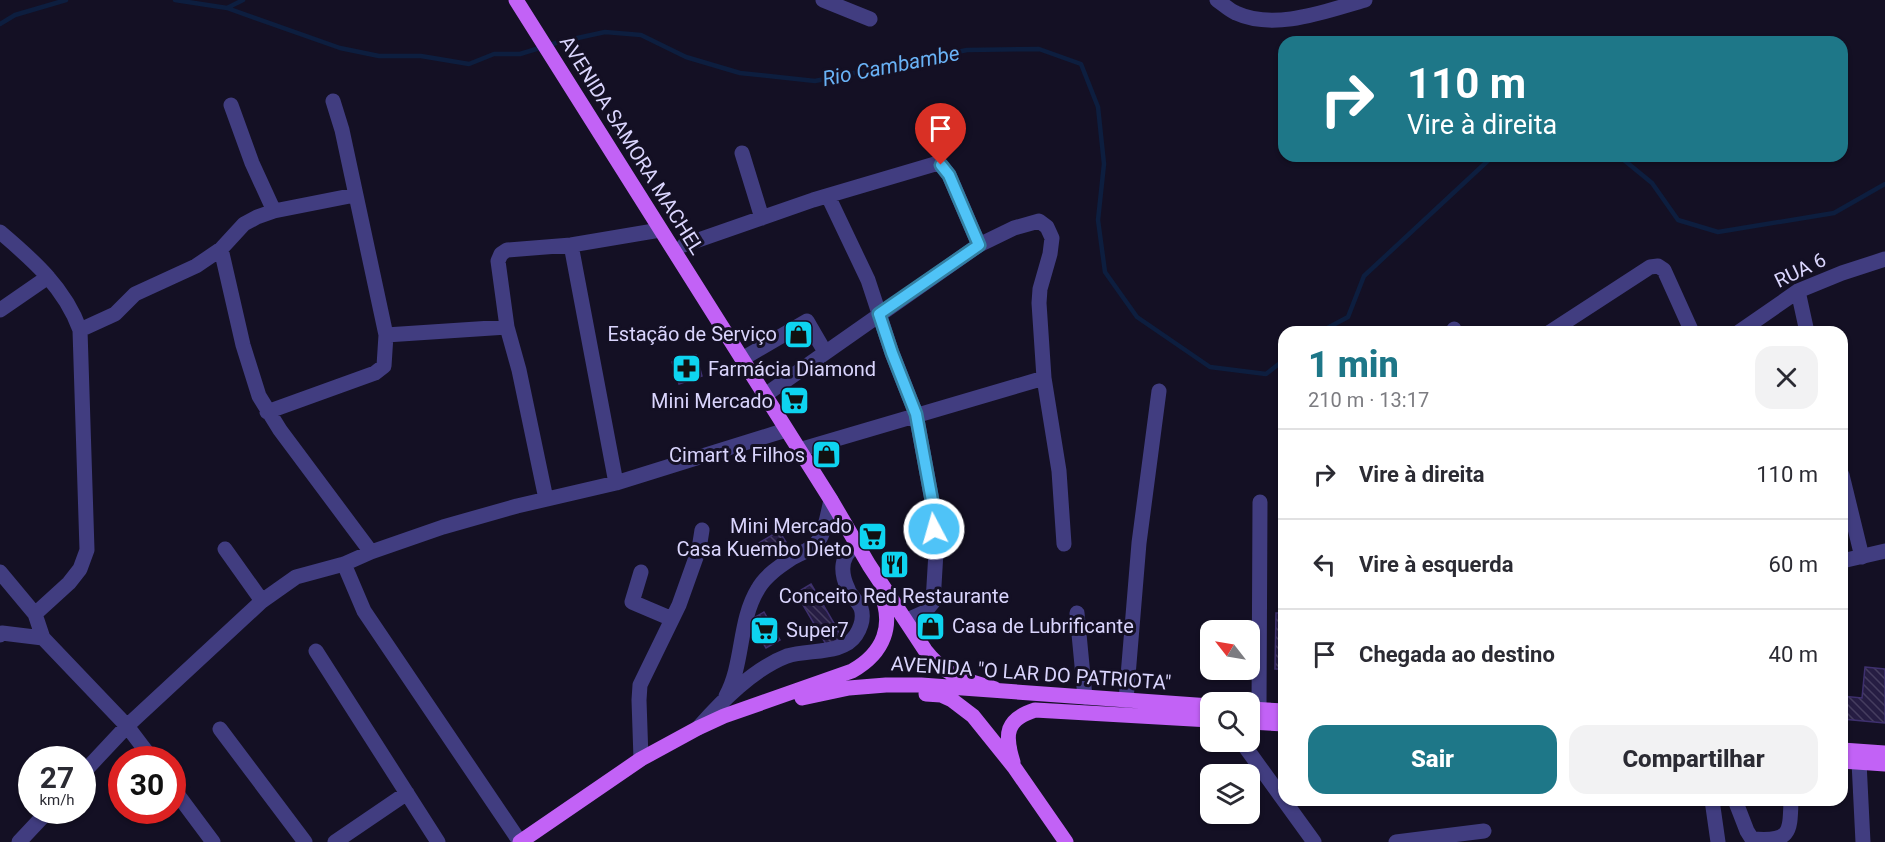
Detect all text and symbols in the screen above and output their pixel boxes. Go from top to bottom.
street label: AVENIDA SAMORA MACHEL [555,31,709,259]
water label: Rio Cambambe [820,41,962,91]
text: 110 m [1407,59,1526,108]
icon: right [1308,60,1386,138]
pin [915,103,966,165]
text: Vire à direita [1407,109,1557,141]
icon: arrive [924,112,957,145]
street label: RUA 6 [1770,247,1830,293]
shop icon: Estação de Serviço [782,318,814,350]
place label: Estação de Serviço [607,322,777,346]
text: 1 min [1308,344,1399,386]
button: close [1755,346,1818,409]
pharmacy icon: Farmácia Diamond [671,353,703,385]
place label: Farmácia Diamond [708,357,876,381]
supermarket icon: Mini Mercado [778,385,810,417]
text: 210 m · 13:17 [1308,388,1429,412]
place label: Mini Mercado [651,389,773,413]
shop icon: Cimart & Filhos [810,439,842,471]
place label: Cimart & Filhos [669,443,805,467]
icon: right [1308,458,1341,491]
text: Vire à direita [1359,462,1485,487]
text: 110 m [1756,462,1818,487]
position arrow [902,497,966,561]
place label: Mini Mercado Casa Kuembo Dieto [677,514,852,561]
supermarket icon: Mini Mercado Casa Kuembo Dieto [857,521,889,553]
icon: left [1308,548,1341,581]
restaurant icon: Conceito Red Restaurante [878,549,910,581]
text: Vire à esquerda [1359,552,1513,577]
text: 60 m [1769,552,1818,577]
place label: Conceito Red Restaurante [779,584,1009,608]
shop icon: Casa de Lubrificante [915,610,947,642]
supermarket icon: Super7 [749,614,781,646]
place label: Casa de Lubrificante [952,614,1134,638]
place label: Super7 [786,618,849,642]
north arrow [1200,620,1260,680]
map controls [1200,620,1260,824]
icon: arrive [1308,638,1341,671]
text: Chegada ao destino [1359,642,1555,667]
text: 40 m [1769,642,1818,667]
street label: AVENIDA "O LAR DO PATRIOTA" [890,651,1172,695]
button: search [1200,692,1260,752]
button: Sair [1308,725,1557,794]
button: Compartilhar [1569,725,1818,794]
speed limit sign: 30 [108,746,186,824]
text: 27 [40,760,74,795]
button: layers [1200,764,1260,824]
text: km/h [39,791,75,809]

